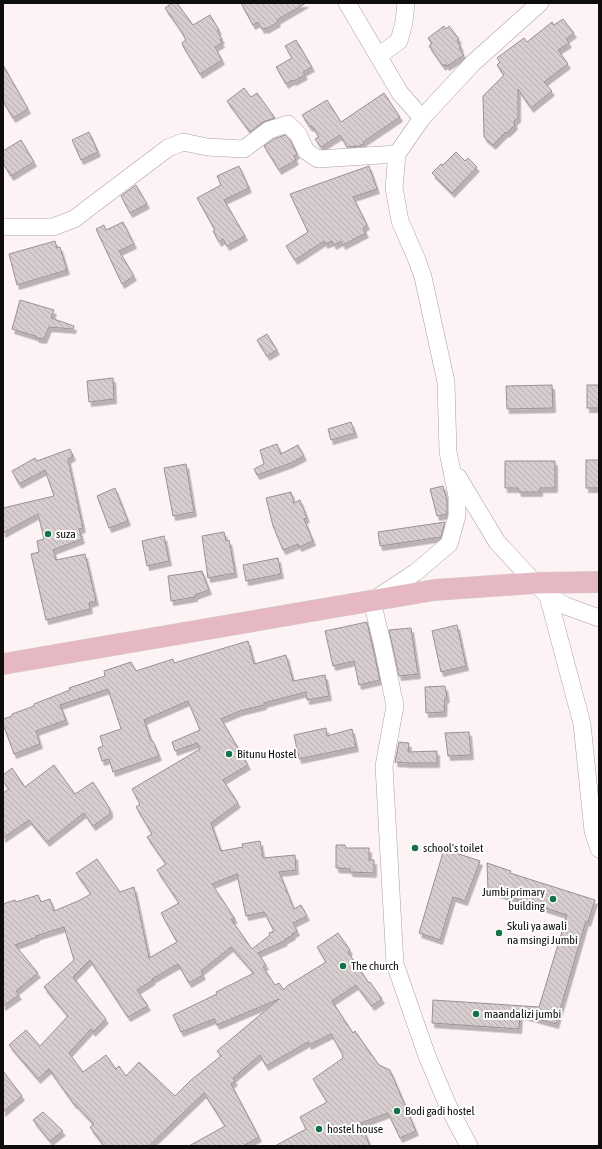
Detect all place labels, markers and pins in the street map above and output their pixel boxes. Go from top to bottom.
place label: suza [56,527,76,541]
marker: suza [43,529,53,539]
place label: Bitunu Hostel [237,747,298,761]
marker: Bitunu Hostel [224,749,234,759]
place label: school's toilet [423,841,484,855]
marker: school's toilet [410,843,420,853]
place label: Jumbi primary building [482,885,546,913]
marker: Jumbi primary building [548,894,558,904]
place label: Skuli ya awali na msingi Jumbi [507,919,578,947]
marker: Skuli ya awali na msingi Jumbi [494,928,504,938]
place label: The church [351,959,399,973]
marker: The church [338,961,348,971]
place label: maandalizi jumbi [484,1007,561,1021]
marker: maandalizi jumbi [471,1009,481,1019]
place label: Bodi gadi hostel [405,1104,475,1118]
marker: Bodi gadi hostel [392,1106,402,1116]
place label: hostel house [327,1122,383,1136]
marker: hostel house [314,1124,324,1134]

